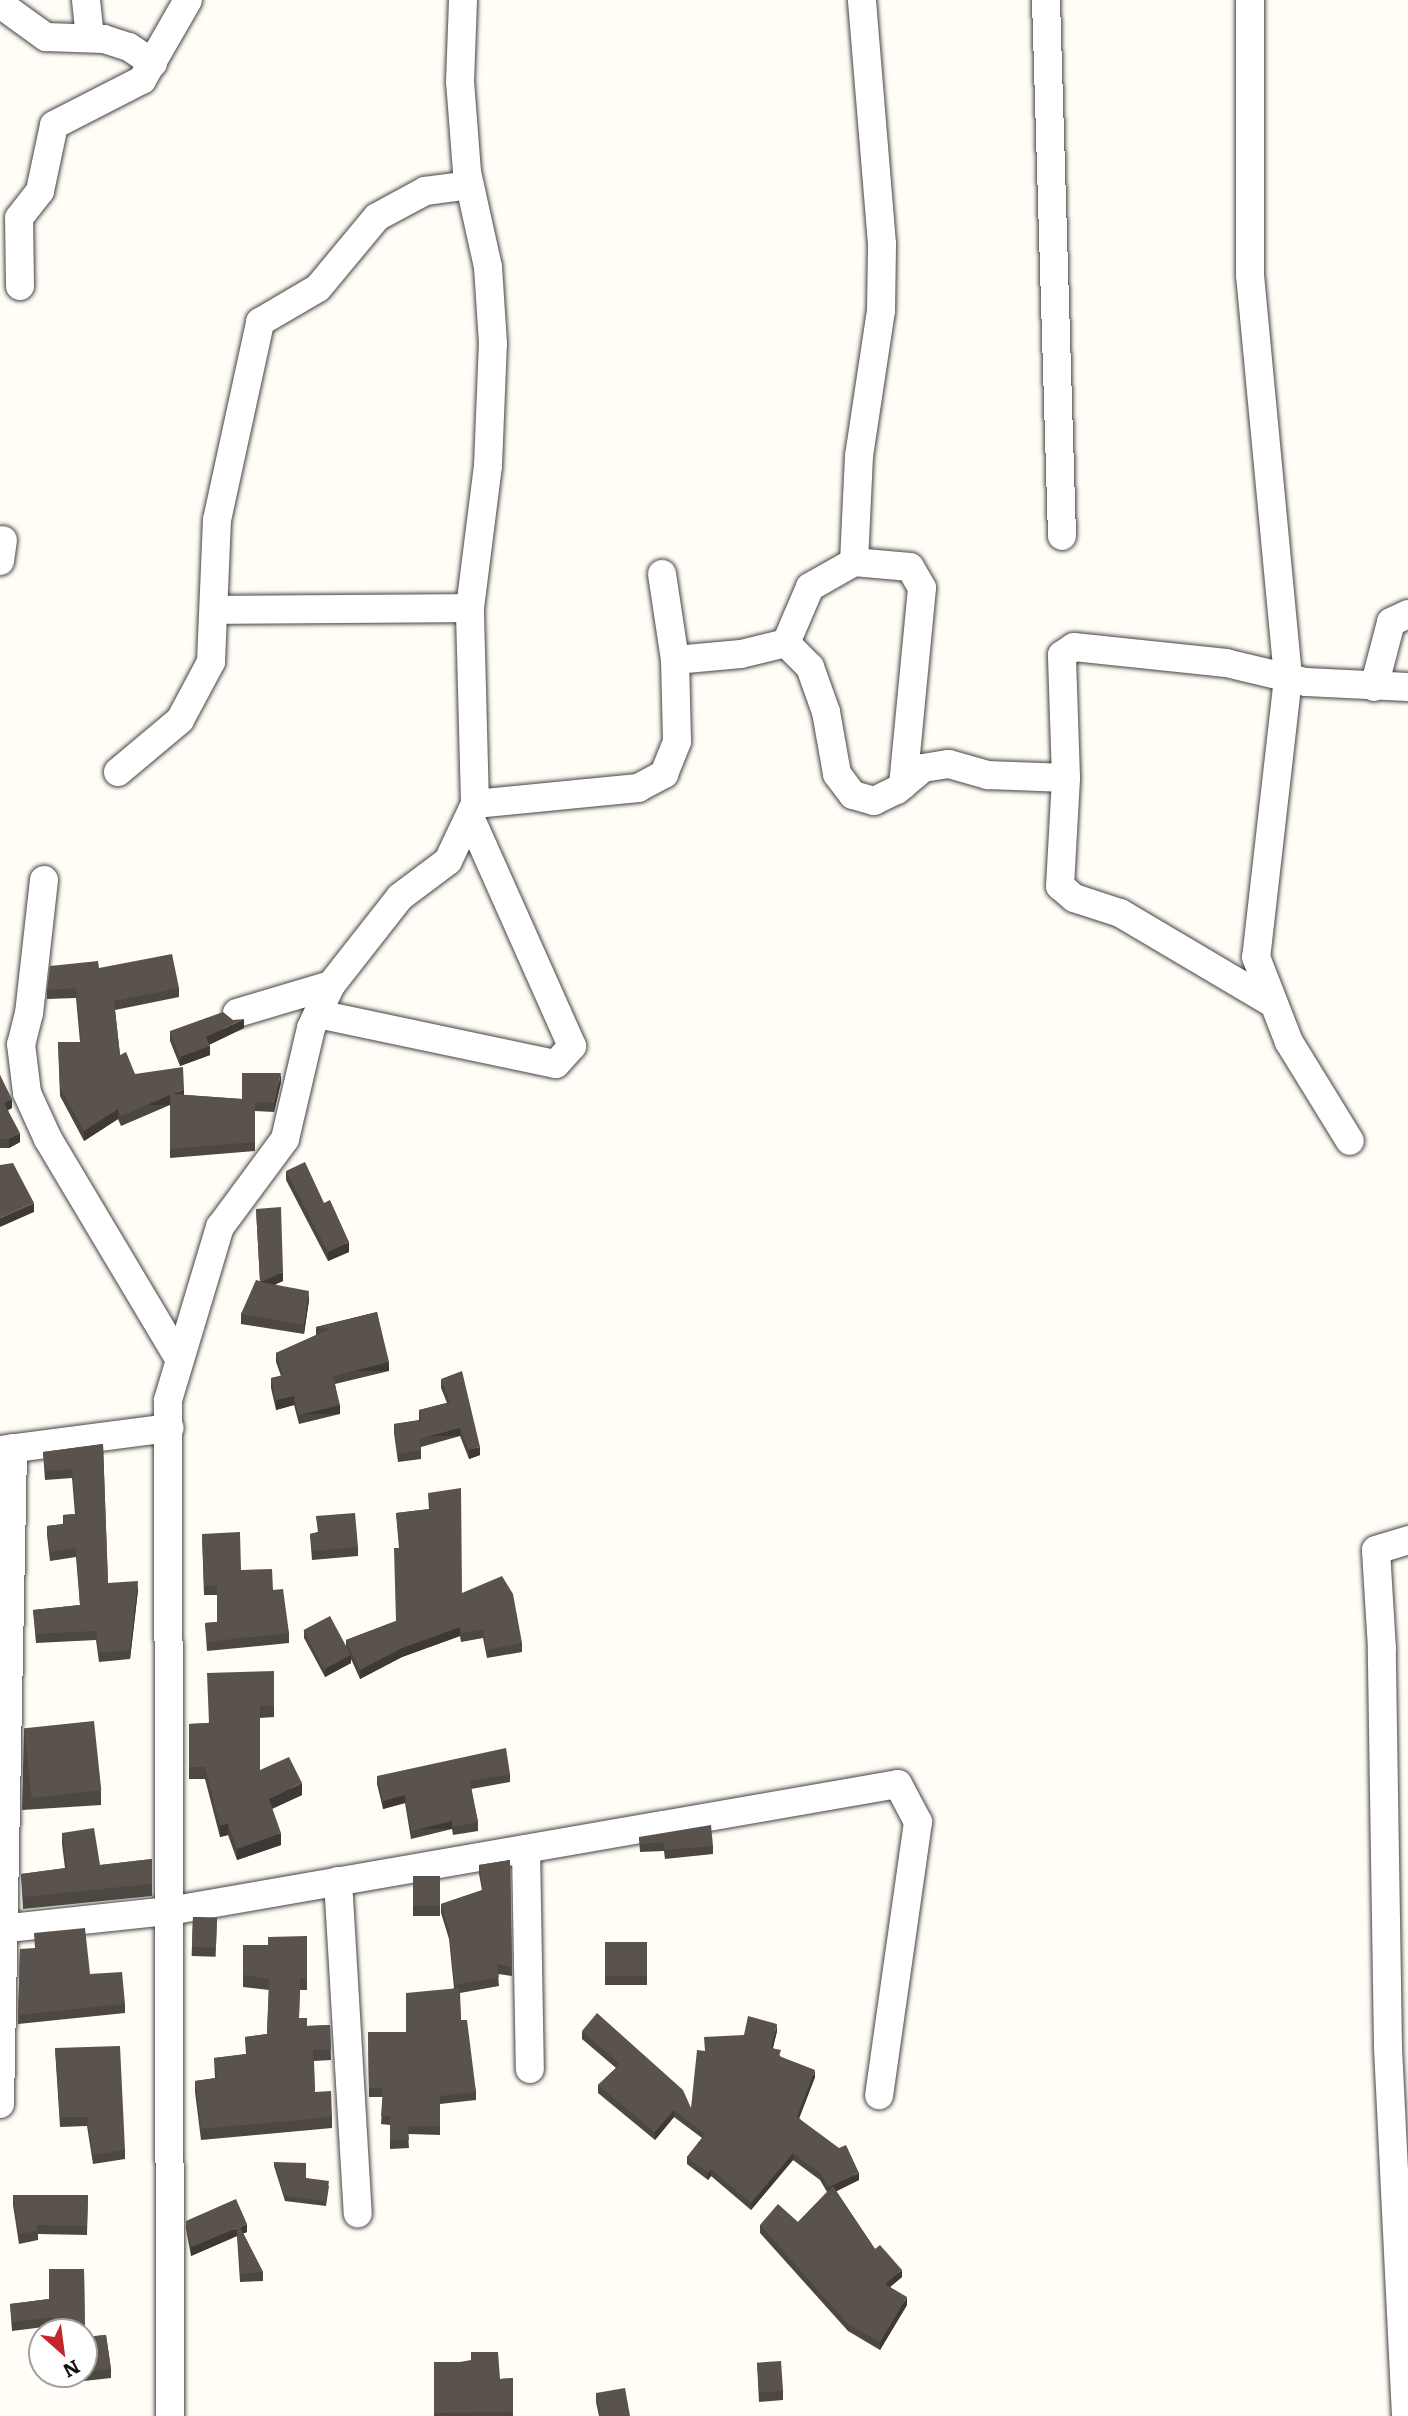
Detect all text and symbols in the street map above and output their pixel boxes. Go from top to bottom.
north arrow [28,2318,98,2388]
text: N [58,2354,86,2386]

